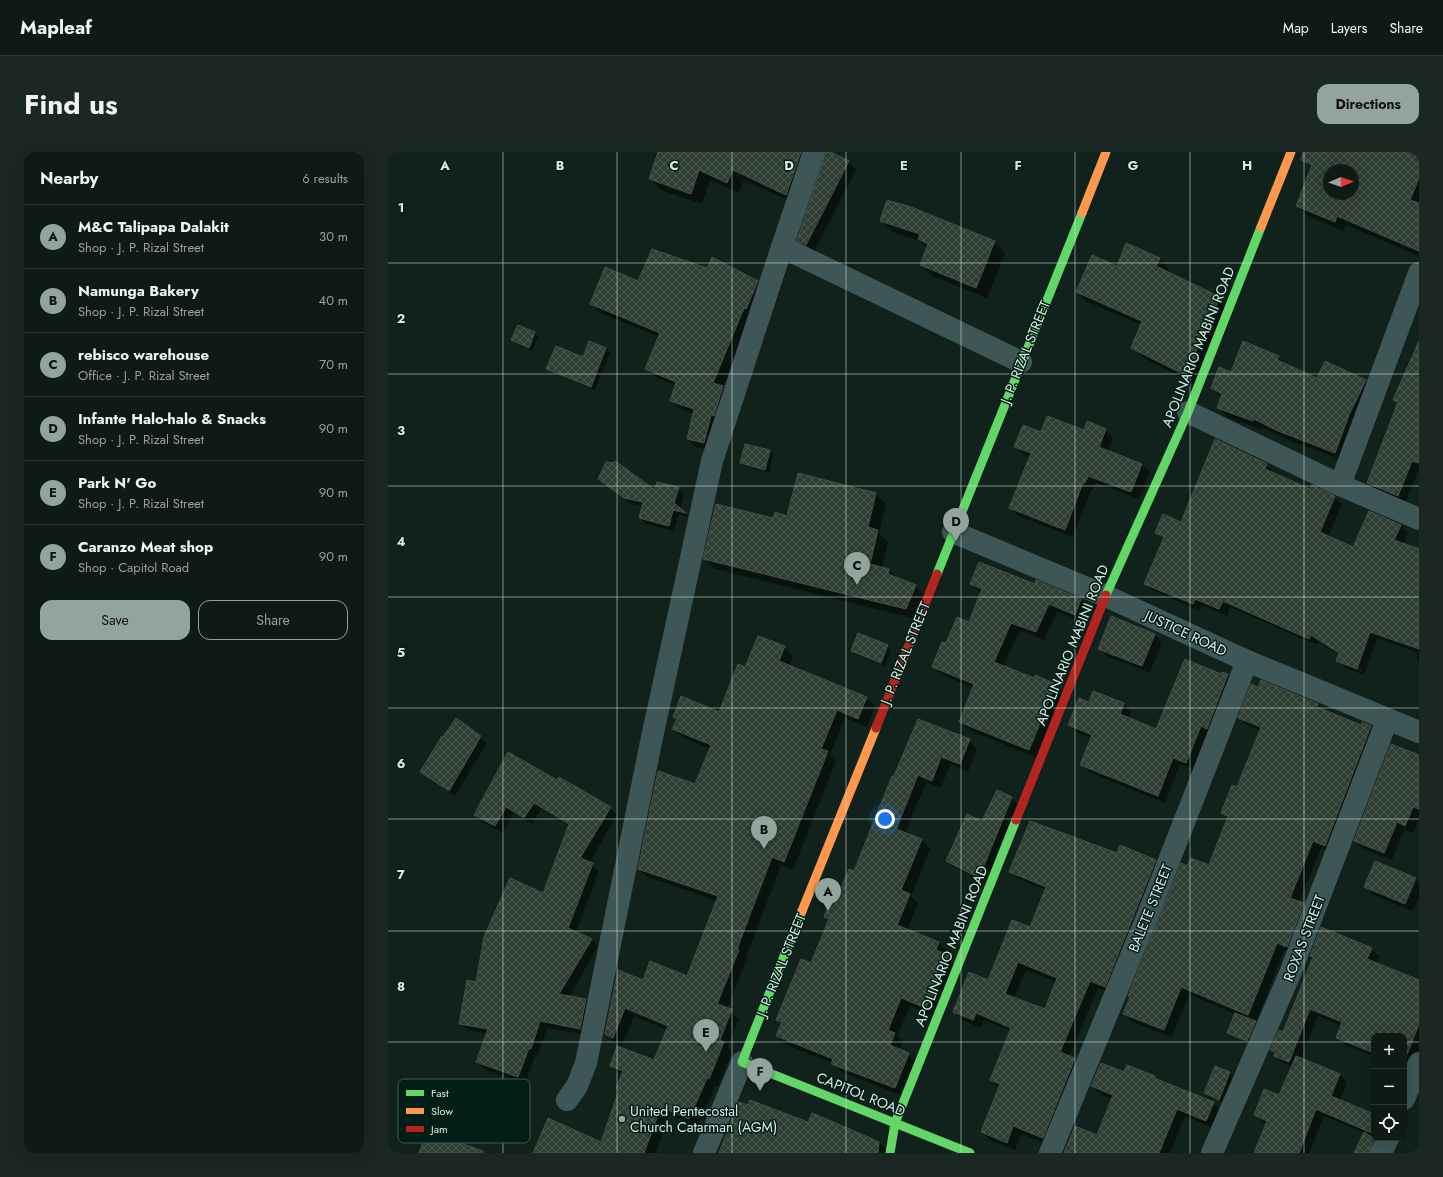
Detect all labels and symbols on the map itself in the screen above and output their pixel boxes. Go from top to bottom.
text: A [439,156,450,175]
text: B [556,156,565,175]
text: C [669,156,679,175]
text: D [784,156,794,175]
text: E [900,156,908,175]
text: F [1014,156,1022,175]
text: G [1128,156,1139,175]
text: H [1242,156,1252,175]
north arrow [1323,164,1359,200]
text: 1 [398,198,404,217]
street label: APOLINARIO MABINI ROAD [1157,264,1239,430]
street label: J. P. RIZAL STREET [994,297,1055,408]
text: 2 [397,309,405,328]
text: 3 [397,421,405,440]
pin: D [943,508,969,541]
text: 4 [396,532,406,551]
pin: C [844,552,870,585]
street label: APOLINARIO MABINI ROAD [1031,562,1113,728]
street label: J. P. RIZAL STREET [874,598,935,709]
street label: JUSTICE ROAD [1140,604,1230,661]
text: 5 [397,643,405,662]
text: 6 [397,754,406,773]
your location [875,809,895,829]
pin: B [751,816,777,849]
street label: BALETE STREET [1123,861,1177,955]
street label: APOLINARIO MABINI ROAD [910,863,992,1029]
text: 7 [397,865,405,884]
pin: A [815,878,841,911]
street label: ROXAS STREET [1278,891,1330,984]
street label: J. P. RIZAL STREET [750,910,811,1021]
text: 8 [397,977,405,996]
pin: E [693,1019,719,1052]
pin: F [747,1058,773,1091]
street label: CAPITOL ROAD [814,1067,908,1121]
legend [398,1079,530,1143]
text: Fast [431,1085,449,1101]
place label: United Pentecostal Church Catarman (AGM) [630,1101,777,1137]
text: Slow [431,1103,453,1119]
marker: United Pentecostal Church Catarman (AGM) [617,1114,627,1124]
text: Jam [429,1121,448,1137]

